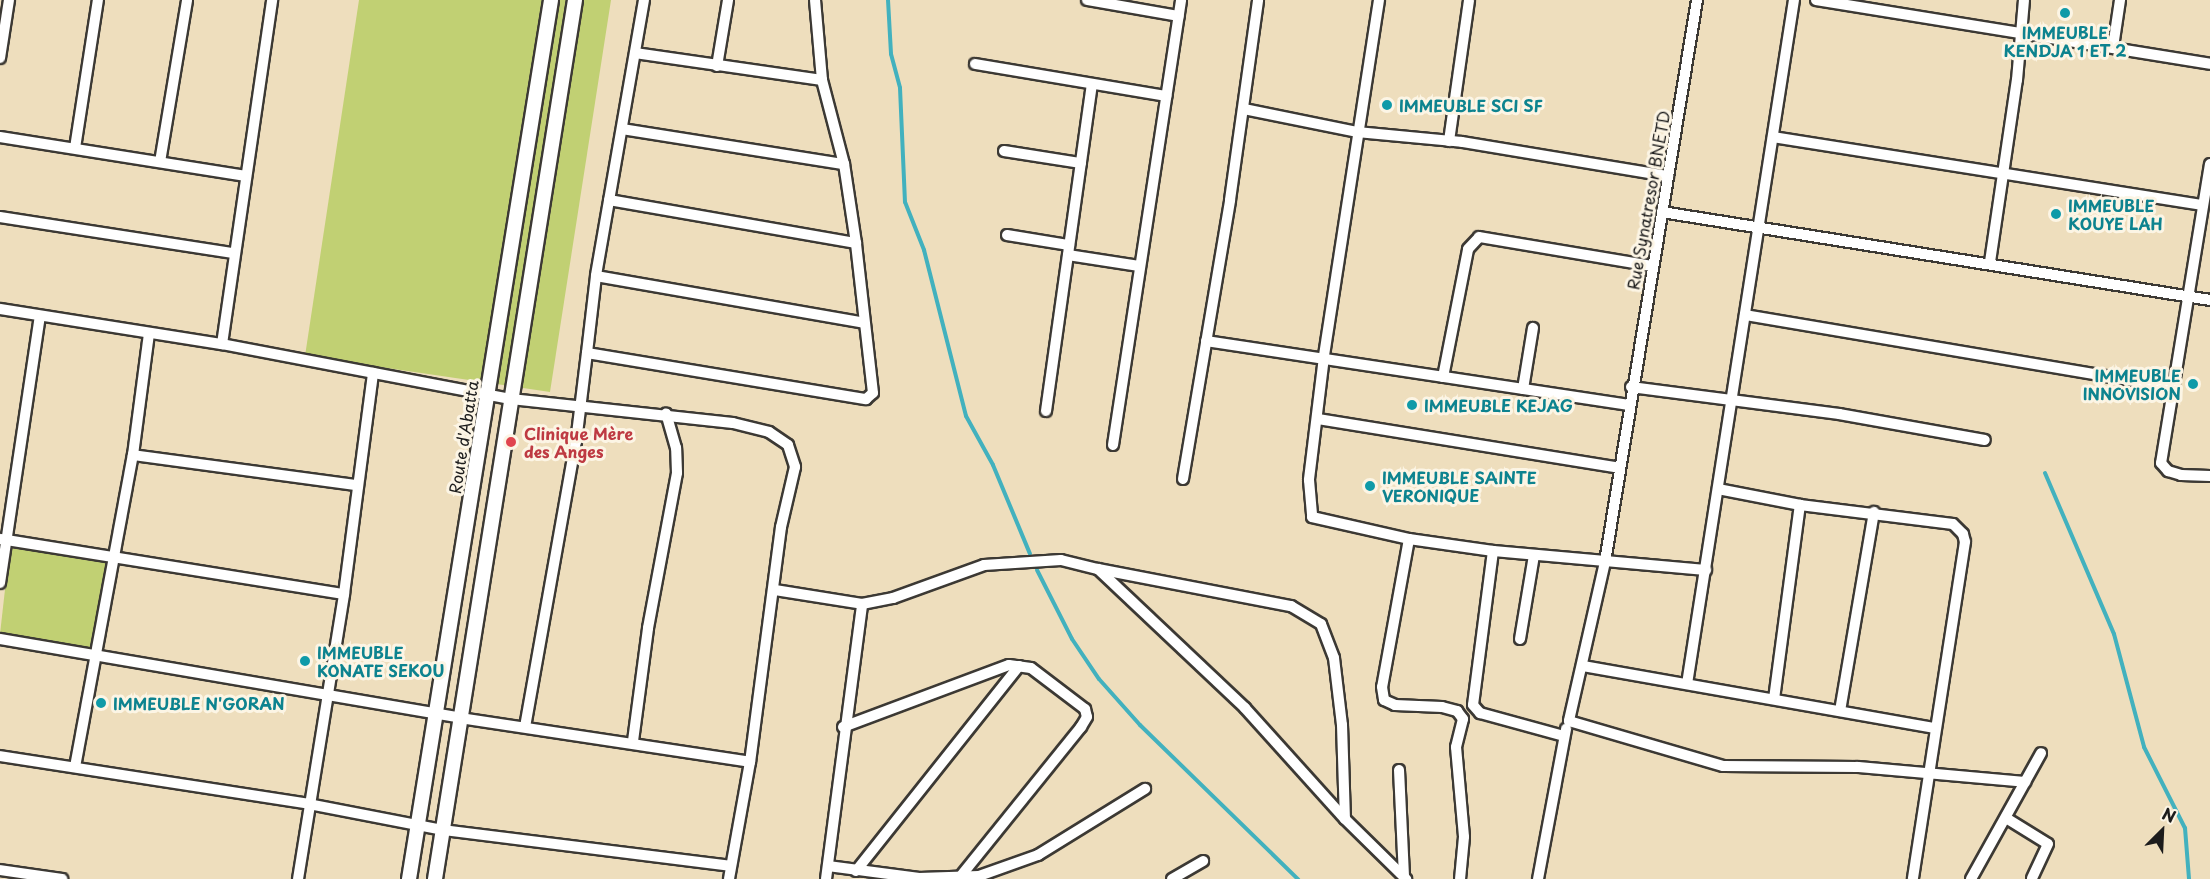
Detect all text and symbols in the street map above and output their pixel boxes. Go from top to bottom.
marker: IMMEUBLE KENDJA 1 ET 2 [2058,6,2072,20]
place label: IMMEUBLE KENDJA 1 ET 2 [2003,22,2127,60]
place label: IMMEUBLE SCI SF [1399,95,1542,115]
marker: IMMEUBLE SCI SF [1380,98,1394,112]
street label: Rue Synatresor BNETD [1623,108,1673,292]
place label: IMMEUBLE KOUYE LAH [2068,195,2163,233]
marker: IMMEUBLE KOUYE LAH [2049,207,2063,221]
place label: IMMEUBLE INNOVISION [2083,365,2181,403]
marker: IMMEUBLE INNOVISION [2186,377,2200,391]
street label: Route d'Abatta [444,378,482,496]
place label: IMMEUBLE KEJAG [1424,395,1572,415]
marker: IMMEUBLE KEJAG [1405,398,1419,412]
place label: Clinique Mère des Anges [524,423,634,461]
marker: Clinique Mère des Anges [502,433,520,451]
place label: IMMEUBLE SAINTE VERONIQUE [1382,467,1536,505]
marker: IMMEUBLE SAINTE VERONIQUE [1363,479,1377,493]
place label: IMMEUBLE KONATE SEKOU [317,642,446,680]
marker: IMMEUBLE KONATE SEKOU [298,654,312,668]
place label: IMMEUBLE N'GORAN [113,693,284,713]
marker: IMMEUBLE N'GORAN [94,696,108,710]
north arrow [2132,801,2192,861]
text: N [2159,801,2180,828]

